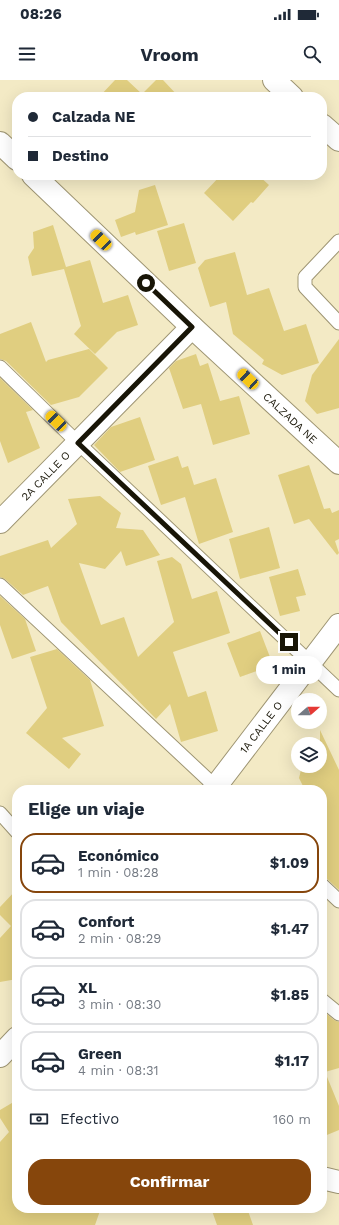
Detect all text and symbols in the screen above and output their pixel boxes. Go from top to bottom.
text: 08:26 [20,5,62,23]
icon: menu [16,43,38,65]
icon: search [301,43,323,65]
text: Vroom [140,44,199,65]
text: Calzada NE [52,108,135,126]
text: Destino [52,147,109,165]
car [88,227,114,253]
route start [137,274,155,292]
car [235,366,261,392]
street label: CALZADA NE [260,390,320,447]
car [43,408,69,434]
street label: 2A CALLE O [19,449,73,503]
route end [280,633,298,651]
callout: 1 min [256,656,322,684]
text: 1 min [272,662,306,677]
north arrow [291,693,327,729]
map controls [291,693,327,773]
street label: 1A CALLE O [237,699,285,756]
button: layers [291,737,327,773]
text: Elige un viaje [28,798,145,819]
icon: car [30,845,66,881]
text: Económico [78,847,159,865]
text: $1.09 [270,854,309,872]
text: 1 min · 08:28 [78,865,159,880]
icon: car [30,911,66,947]
text: Confort [78,913,134,931]
text: $1.47 [271,920,309,938]
text: 2 min · 08:29 [78,931,161,946]
icon: car [30,977,66,1013]
text: XL [78,979,97,997]
text: $1.85 [270,986,309,1004]
text: 3 min · 08:30 [78,997,161,1012]
icon: car [30,1043,66,1079]
text: Green [78,1045,122,1063]
text: $1.17 [275,1052,309,1070]
text: 4 min · 08:31 [78,1063,159,1078]
icon: cash [28,1108,50,1130]
text: Efectivo [60,1110,119,1128]
text: 160 m [273,1112,311,1127]
button: Confirmar [28,1159,311,1205]

